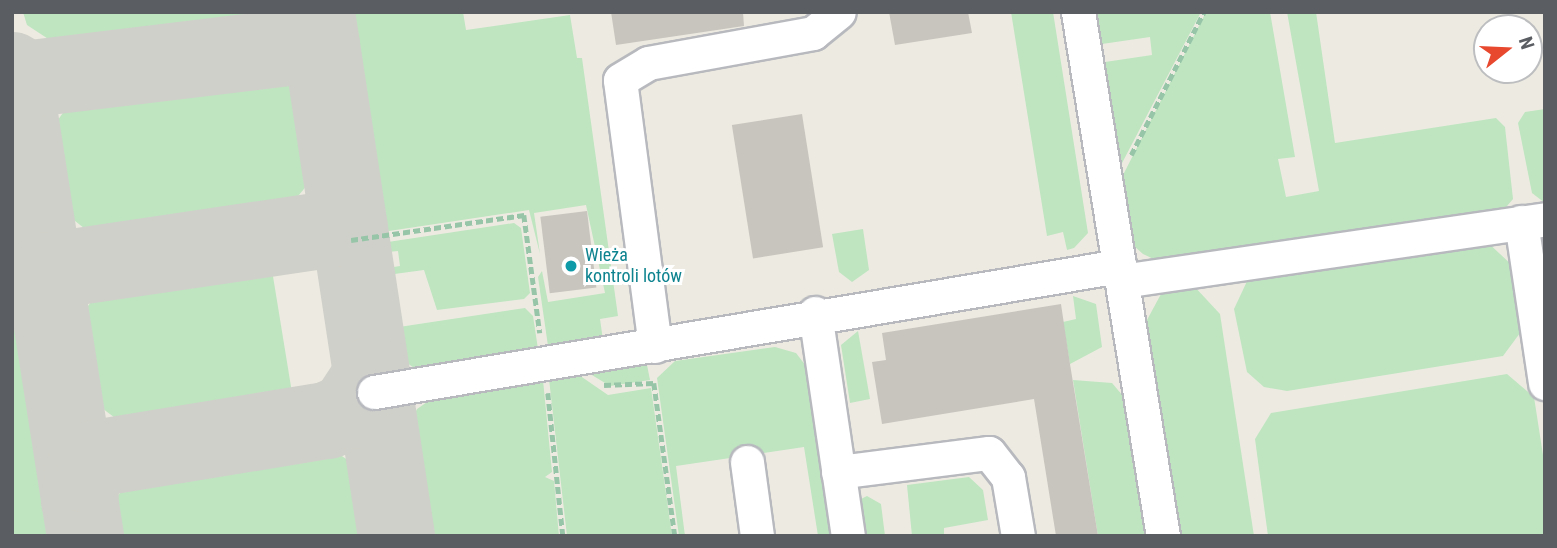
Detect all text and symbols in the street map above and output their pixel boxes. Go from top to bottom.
north arrow [1473,14,1543,84]
text: N [1514,34,1539,52]
place label: Wieża kontroli lotów [585,245,682,288]
marker: Wieża kontroli lotów [563,258,579,274]

